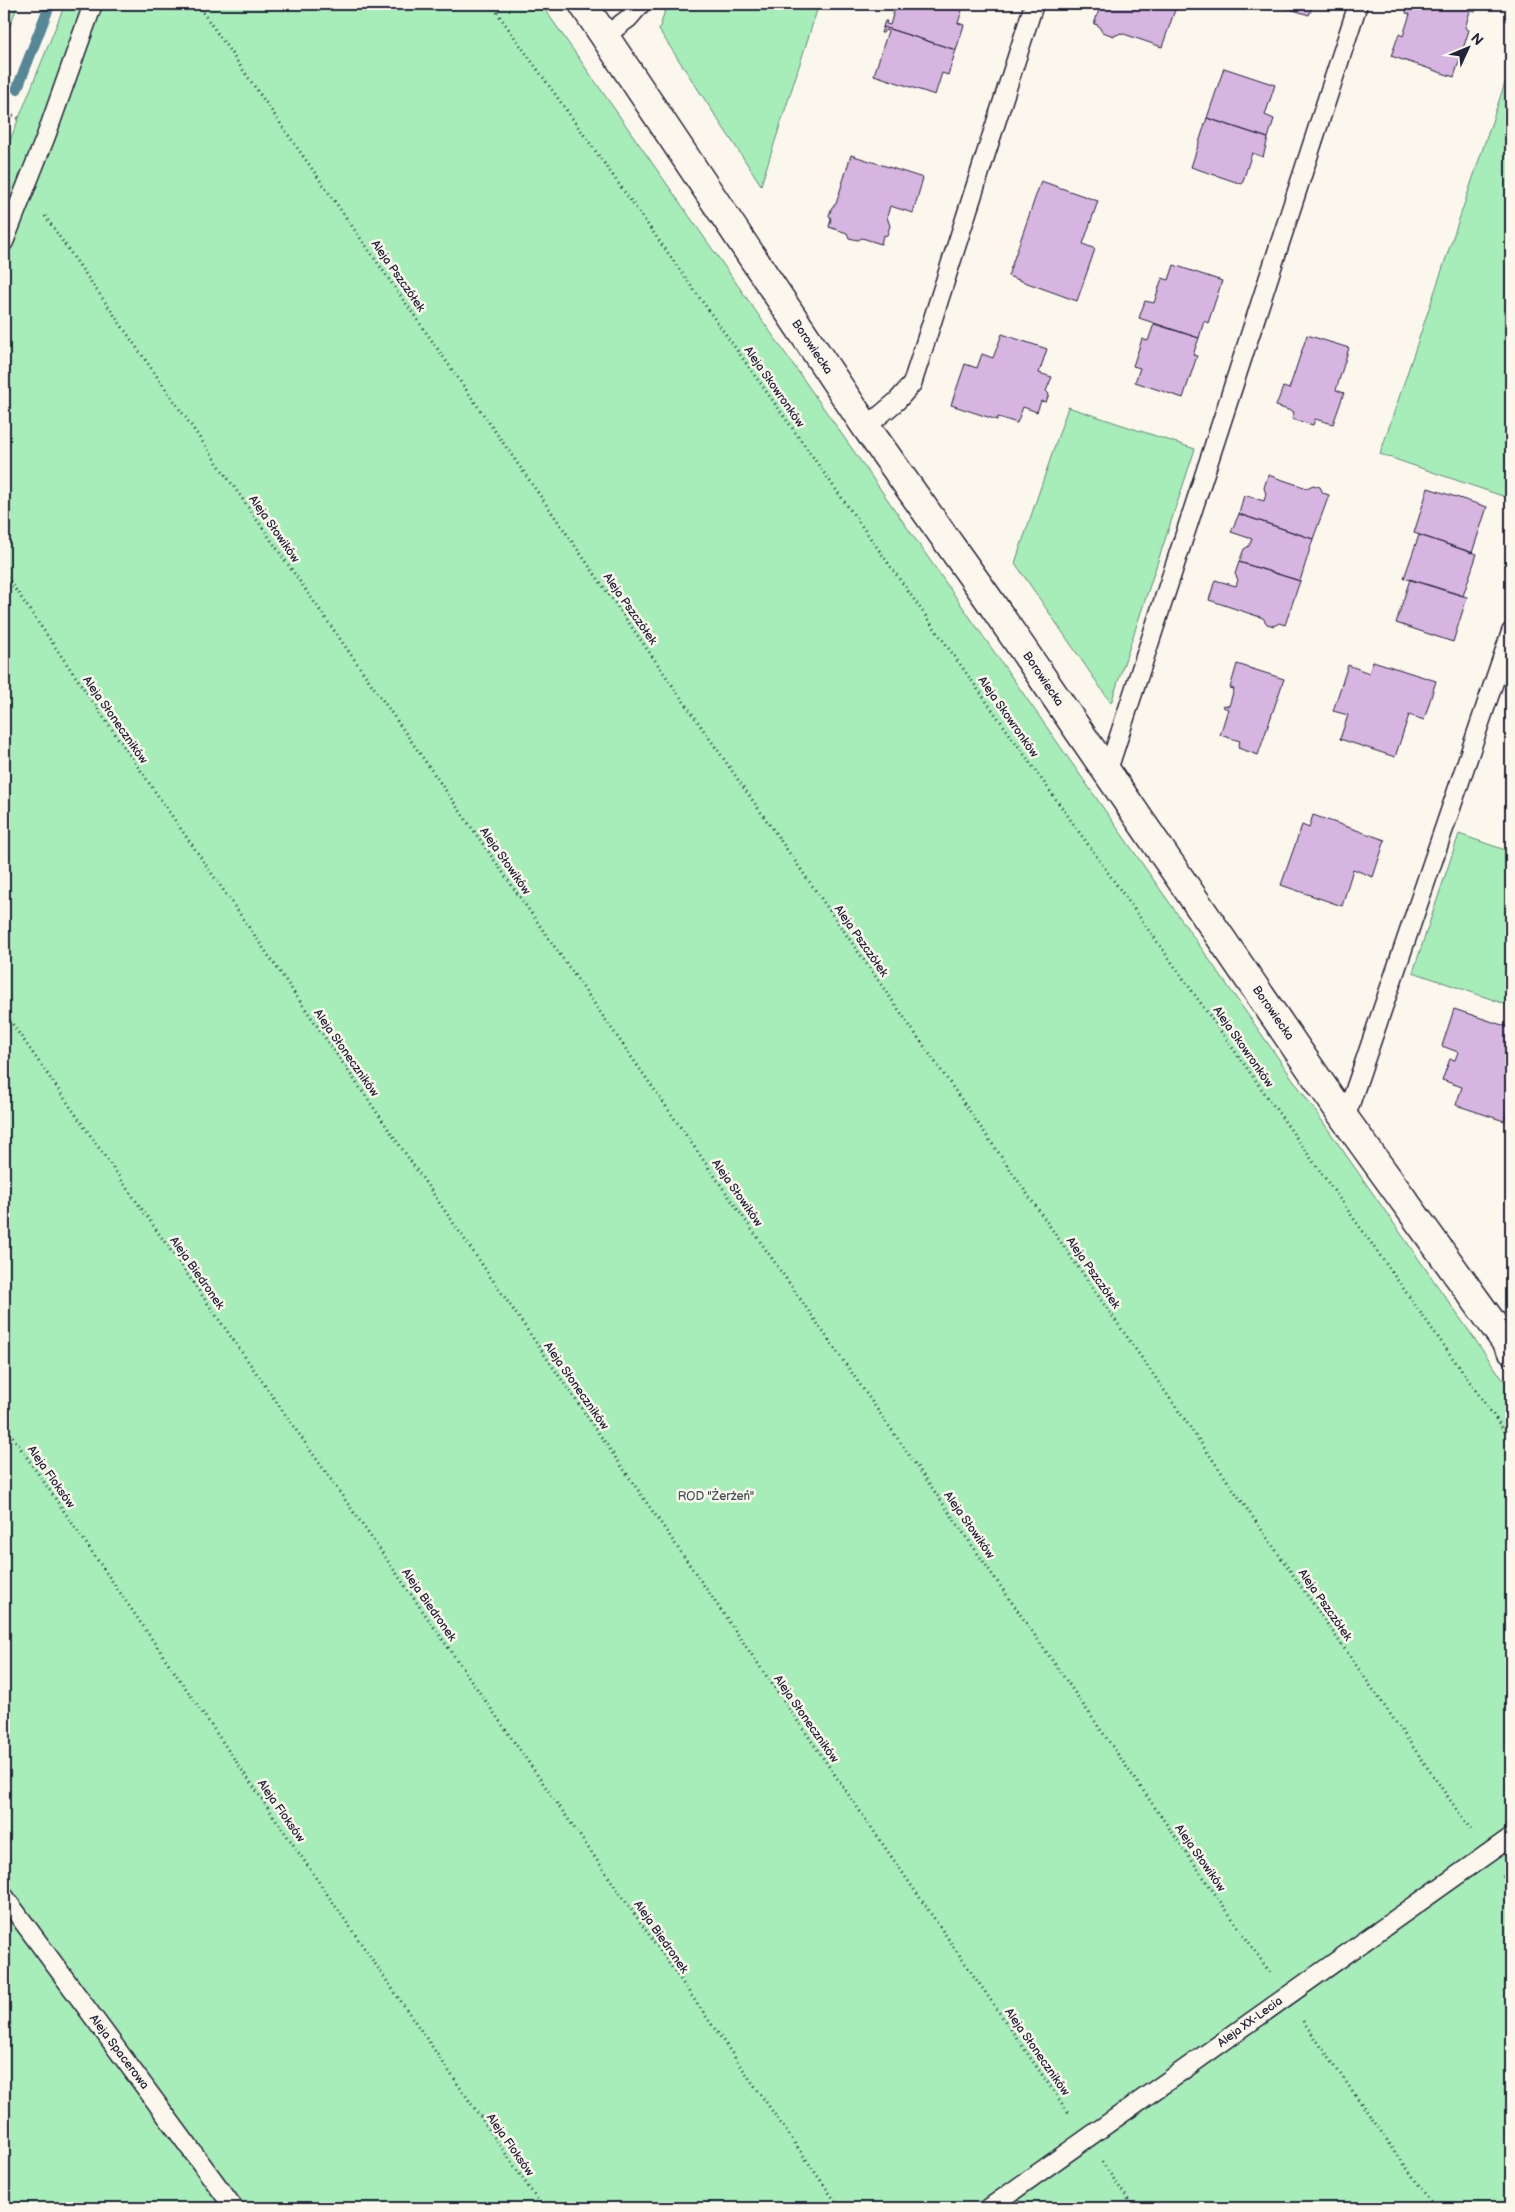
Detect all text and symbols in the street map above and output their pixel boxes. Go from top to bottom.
north arrow [1442,22,1492,72]
text: N [1467,30,1487,49]
street label: Aleja Pszczółek [368,237,428,315]
street label: Borowiecka [788,317,836,377]
street label: Aleja Skowronków [740,344,808,430]
street label: Aleja Słowików [245,492,303,566]
street label: Aleja Pszczółek [600,570,660,648]
street label: Borowiecka [1019,649,1067,709]
street label: Aleja Słoneczników [79,673,151,767]
street label: Aleja Skowronków [974,674,1042,760]
street label: Aleja Słowików [476,824,534,898]
street label: Aleja Pszczółek [831,902,891,980]
street label: Borowiecka [1249,983,1297,1043]
street label: Aleja Skowronków [1209,1004,1277,1090]
street label: Aleja Słoneczników [310,1006,382,1100]
street label: Aleja Słowików [708,1156,766,1230]
street label: Aleja Biedronek [166,1234,228,1312]
street label: Aleja Pszczółek [1063,1234,1123,1312]
street label: Aleja Słoneczników [540,1339,612,1433]
street label: Aleja Floksów [24,1443,78,1511]
park label: ROD "Żerżeń" [678,1488,754,1504]
street label: Aleja Słowików [940,1488,998,1562]
street label: Aleja Biedronek [398,1566,460,1644]
street label: Aleja Pszczółek [1295,1566,1355,1644]
street label: Aleja Słoneczników [770,1672,842,1766]
street label: Aleja Floksów [254,1777,308,1845]
street label: Aleja Słowików [1171,1821,1229,1895]
street label: Aleja Biedronek [630,1898,692,1976]
street label: Aleja XX-Lecia [1215,1993,1286,2051]
street label: Aleja Słoneczników [1001,2005,1073,2099]
street label: Aleja Spacerowa [86,2012,152,2093]
street label: Aleja Floksów [483,2111,537,2179]

